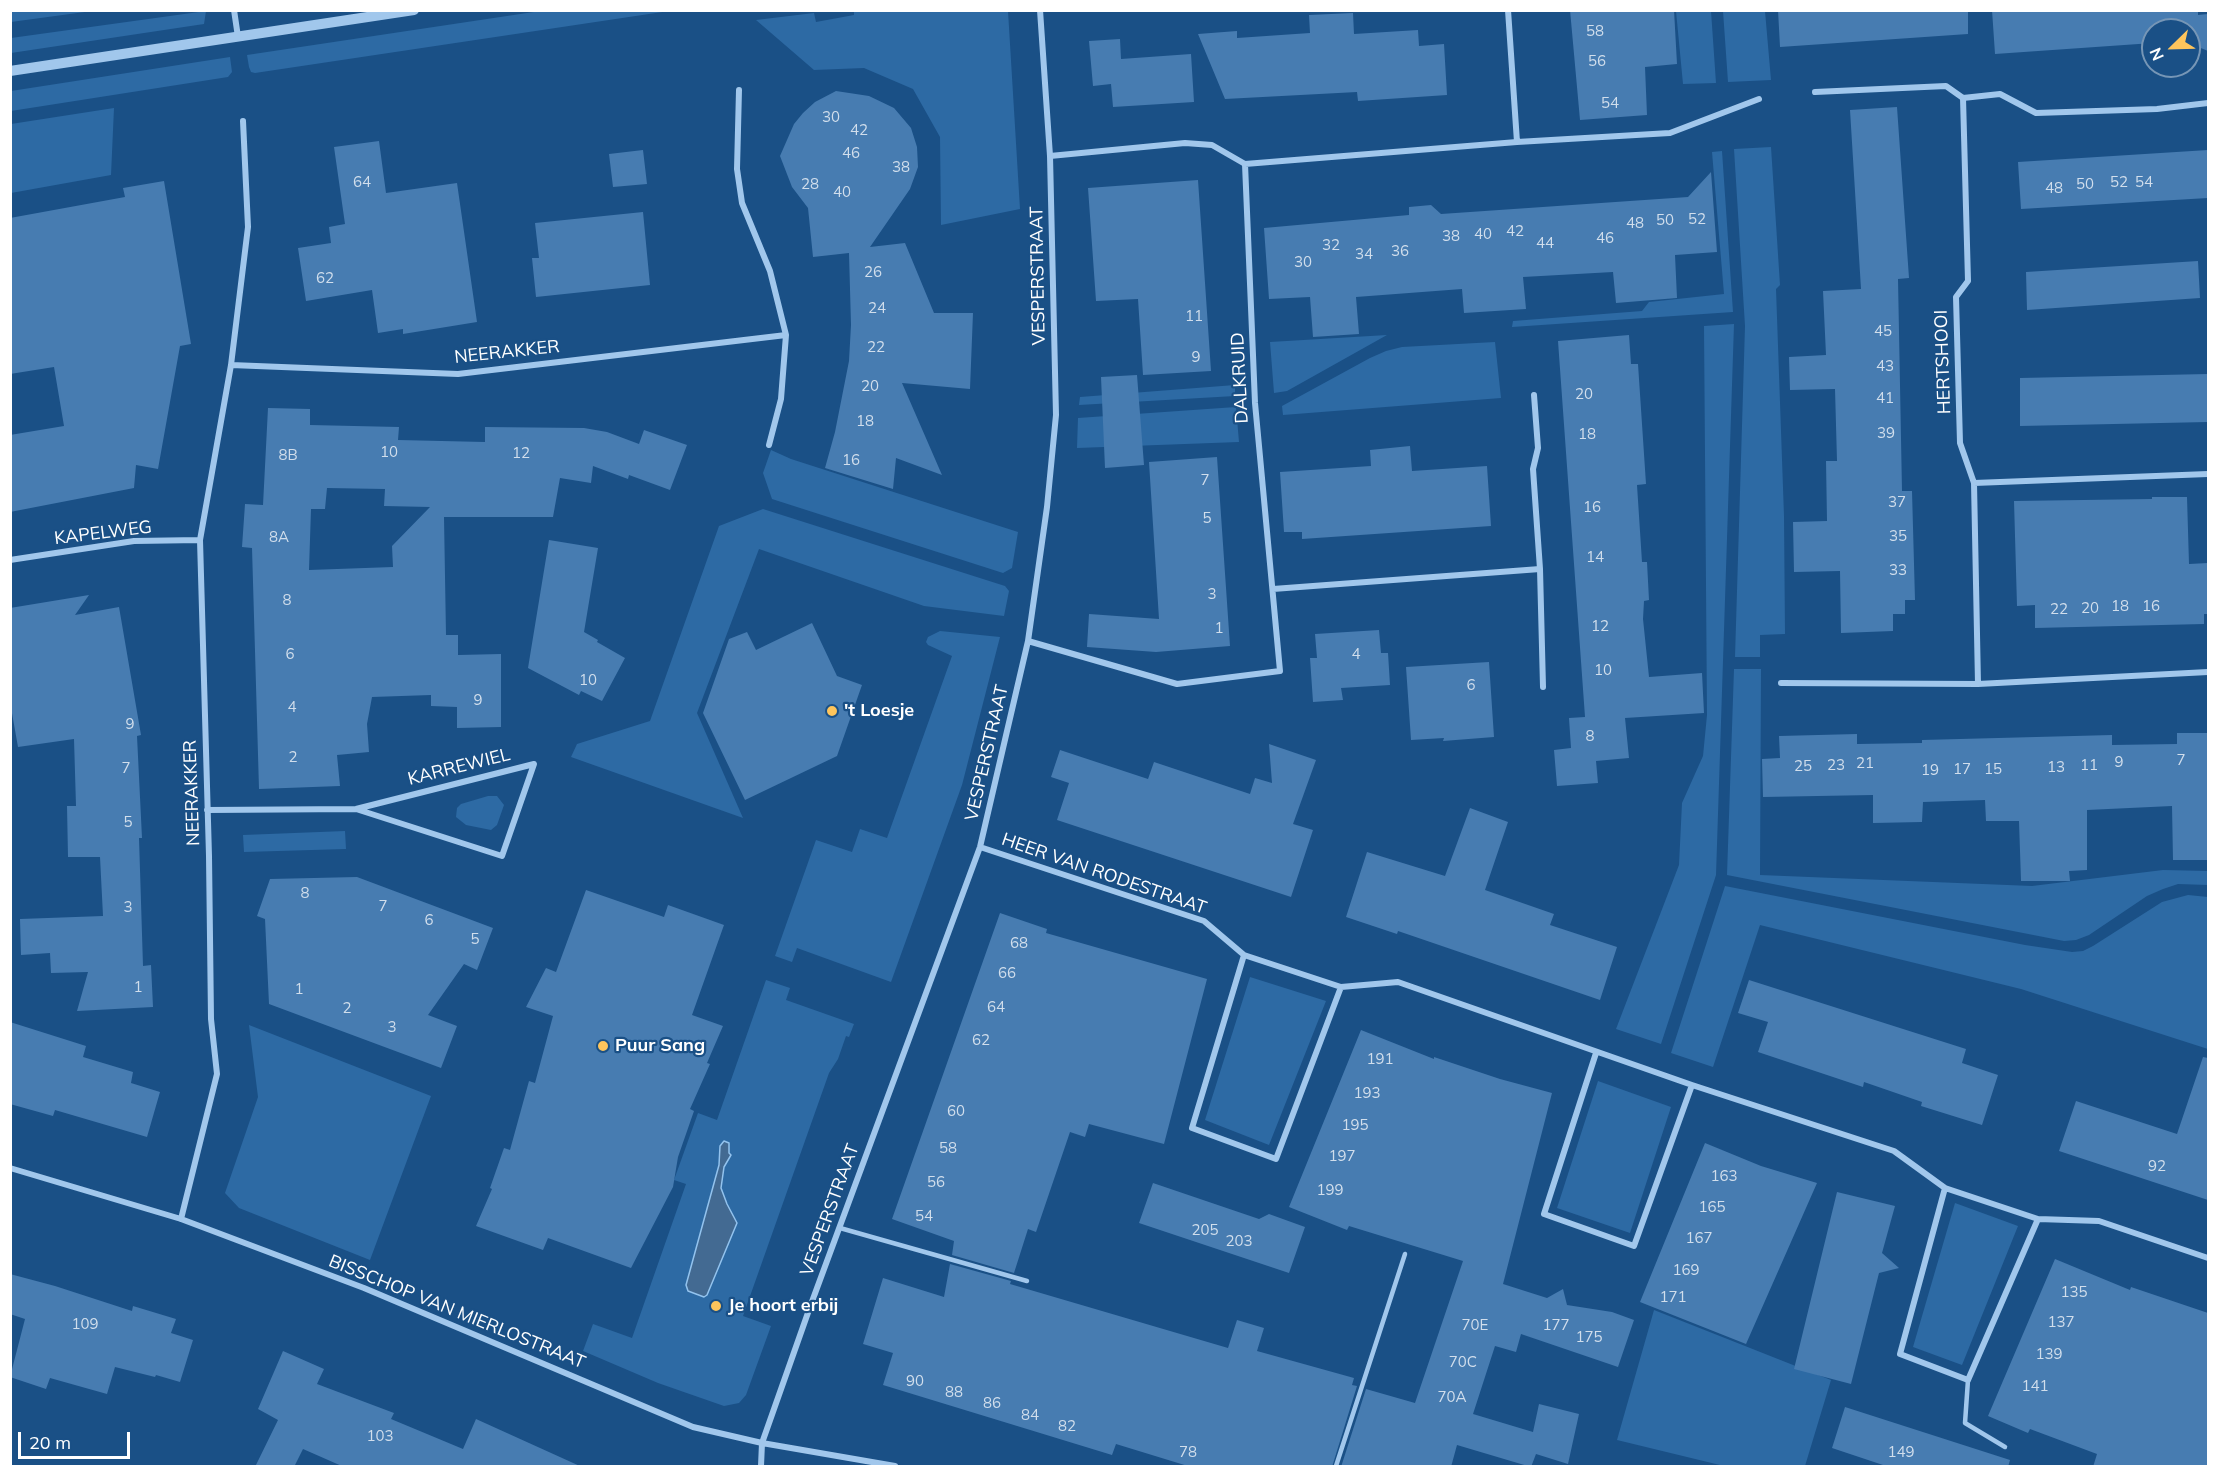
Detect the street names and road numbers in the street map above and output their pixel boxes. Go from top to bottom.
street label: VESPERSTRAAT [1026,206,1050,346]
street label: HERTSHOOI [1930,309,1956,415]
street label: DALKRUID [1227,332,1253,424]
street label: NEERAKKER [453,336,561,368]
street label: KAPELWEG [53,516,153,550]
street label: VESPERSTRAAT [961,683,1013,823]
street label: NEERAKKER [179,740,205,846]
street label: KARREWIEL [406,744,512,790]
street label: HEER VAN RODESTRAAT [999,829,1209,919]
street label: VESPERSTRAAT [796,1141,864,1279]
street label: BISSCHOP VAN MIERLOSTRAAT [326,1250,588,1374]

